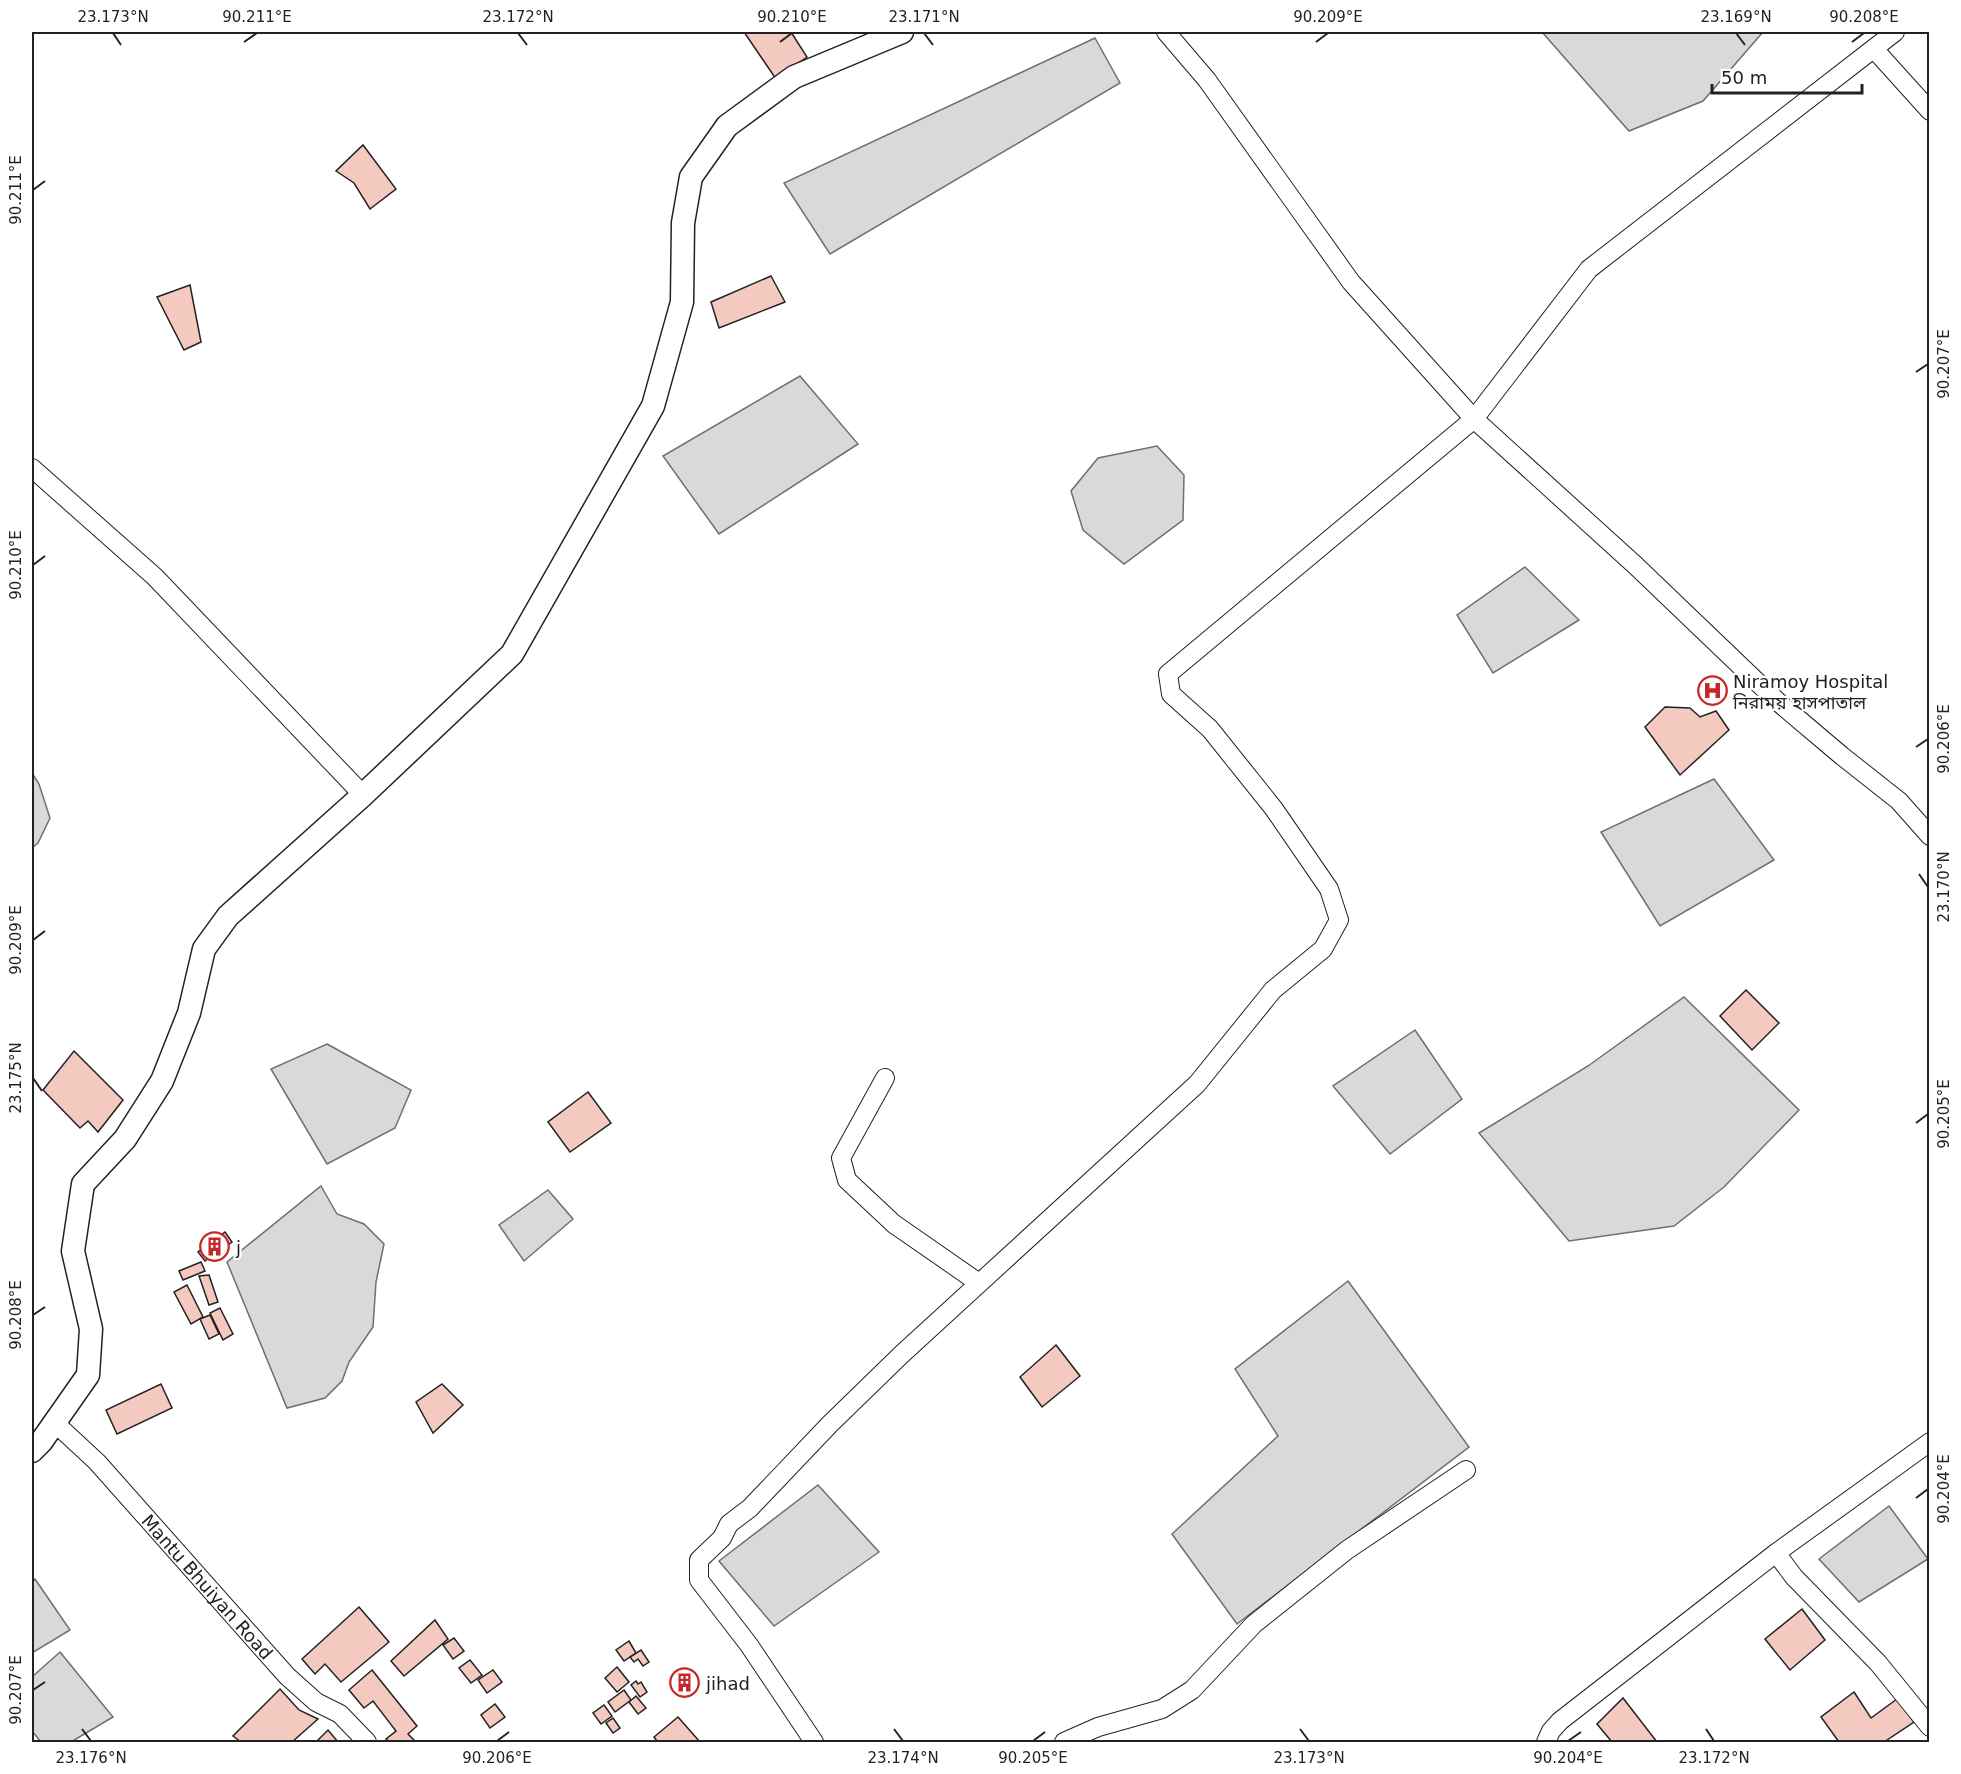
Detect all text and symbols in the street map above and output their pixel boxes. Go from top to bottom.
text: 23.173°N [77,8,149,26]
text: 90.211°E [222,8,292,26]
text: 23.172°N [482,8,554,26]
text: 90.210°E [757,8,827,26]
text: 23.171°N [888,8,960,26]
text: 90.209°E [1293,8,1363,26]
text: 23.169°N [1700,8,1772,26]
text: 90.208°E [1829,8,1899,26]
scale bar [1712,57,1862,95]
text: 50 m [1721,67,1767,88]
text: 90.211°E [7,155,25,225]
text: 90.207°E [1935,329,1953,399]
text: 90.210°E [7,530,25,600]
place label: Niramoy Hospital নিরাময় হাসপাতাল [1732,671,1888,713]
hospital icon: Niramoy Hospital নিরাময় হাসপাতাল [1696,675,1728,707]
text: 90.206°E [1935,704,1953,774]
text: 23.170°N [1935,851,1953,923]
text: 90.209°E [7,905,25,975]
text: 23.175°N [7,1042,25,1114]
text: 90.205°E [1935,1079,1953,1149]
building icon: j [199,1231,231,1263]
place label: j [235,1237,241,1258]
text: 90.208°E [7,1280,25,1350]
text: 90.204°E [1935,1454,1953,1524]
street label: Mantu Bhuiyan Road [138,1510,277,1663]
text: 90.207°E [7,1655,25,1725]
building icon: jihad [669,1667,701,1699]
place label: jihad [705,1673,750,1694]
text: 23.176°N [55,1749,127,1767]
text: 90.206°E [462,1749,532,1767]
text: 23.174°N [867,1749,939,1767]
text: 90.205°E [998,1749,1068,1767]
text: 23.173°N [1273,1749,1345,1767]
text: 90.204°E [1533,1749,1603,1767]
text: 23.172°N [1678,1749,1750,1767]

